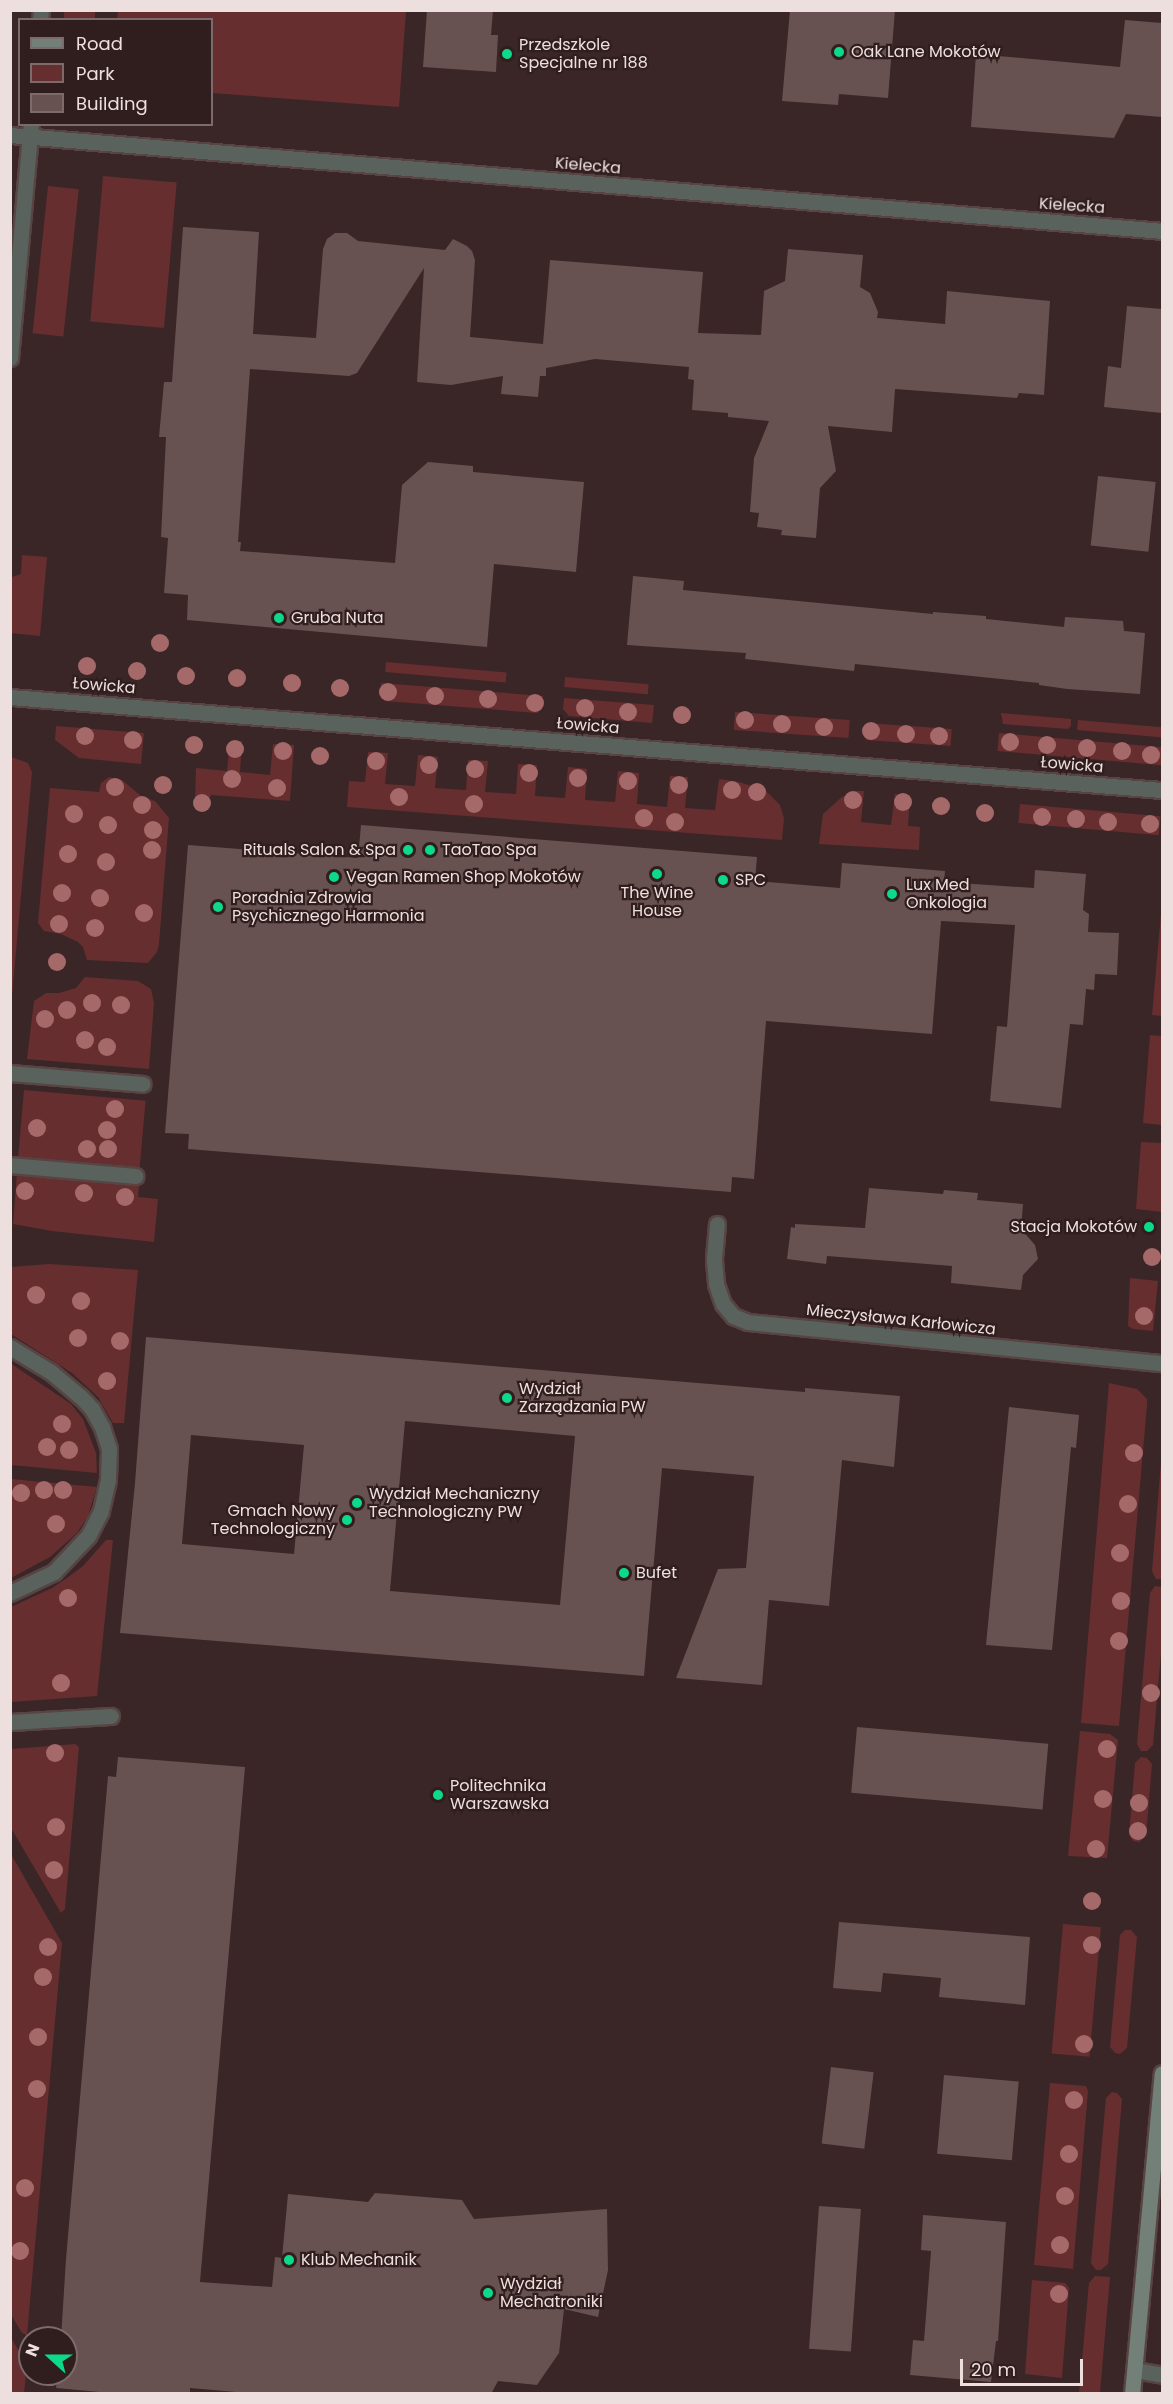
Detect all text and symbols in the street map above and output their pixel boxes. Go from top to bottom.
legend [18,18,213,126]
text: Road [76,31,123,56]
place label: Przedszkole Specjalne nr 188 [519,35,648,73]
place label: Oak Lane Mokotów [851,42,1001,62]
marker: Oak Lane Mokotów [832,45,846,59]
marker: Przedszkole Specjalne nr 188 [500,47,514,61]
text: Park [76,61,115,86]
text: Building [76,91,148,116]
street label: Kielecka [554,154,622,178]
street label: Kielecka [1038,194,1106,218]
place label: Gruba Nuta [291,608,384,628]
marker: Gruba Nuta [272,611,286,625]
street label: Łowicka [72,674,136,698]
street label: Łowicka [556,714,620,738]
street label: Łowicka [1040,753,1104,777]
place label: Rituals Salon & Spa [243,840,396,860]
place label: TaoTao Spa [442,840,537,860]
marker: Rituals Salon & Spa [401,843,415,857]
marker: TaoTao Spa [423,843,437,857]
place label: Vegan Ramen Shop Mokotów [346,867,581,887]
marker: The Wine House [650,867,664,881]
marker: Vegan Ramen Shop Mokotów [327,870,341,884]
place label: SPC [735,870,766,890]
marker: SPC [716,873,730,887]
place label: Lux Med Onkologia [906,875,987,913]
place label: The Wine House [621,883,693,921]
marker: Lux Med Onkologia [883,885,901,903]
place label: Poradnia Zdrowia Psychicznego Harmonia [232,888,425,926]
marker: Poradnia Zdrowia Psychicznego Harmonia [209,898,227,916]
place label: Stacja Mokotów [1011,1217,1137,1237]
marker: Stacja Mokotów [1142,1220,1156,1234]
street label: Mieczysława Karłowicza [805,1300,997,1340]
place label: Wydział Zarządzania PW [519,1379,646,1417]
marker: Wydział Zarządzania PW [500,1391,514,1405]
place label: Wydział Mechaniczny Technologiczny PW [369,1484,540,1522]
marker: Wydział Mechaniczny Technologiczny PW [350,1496,364,1510]
place label: Gmach Nowy Technologiczny [211,1501,335,1539]
marker: Gmach Nowy Technologiczny [340,1513,354,1527]
place label: Bufet [636,1563,677,1583]
marker: Bufet [617,1566,631,1580]
place label: Politechnika Warszawska [450,1776,549,1814]
marker: Politechnika Warszawska [431,1788,445,1802]
place label: Klub Mechanik [301,2250,417,2270]
marker: Klub Mechanik [282,2253,296,2267]
place label: Wydział Mechatroniki [500,2274,603,2312]
marker: Wydział Mechatroniki [481,2286,495,2300]
north arrow [18,2326,78,2386]
text: N [20,2340,45,2360]
scale bar [963,2347,1086,2385]
text: 20 m [971,2357,1016,2382]

